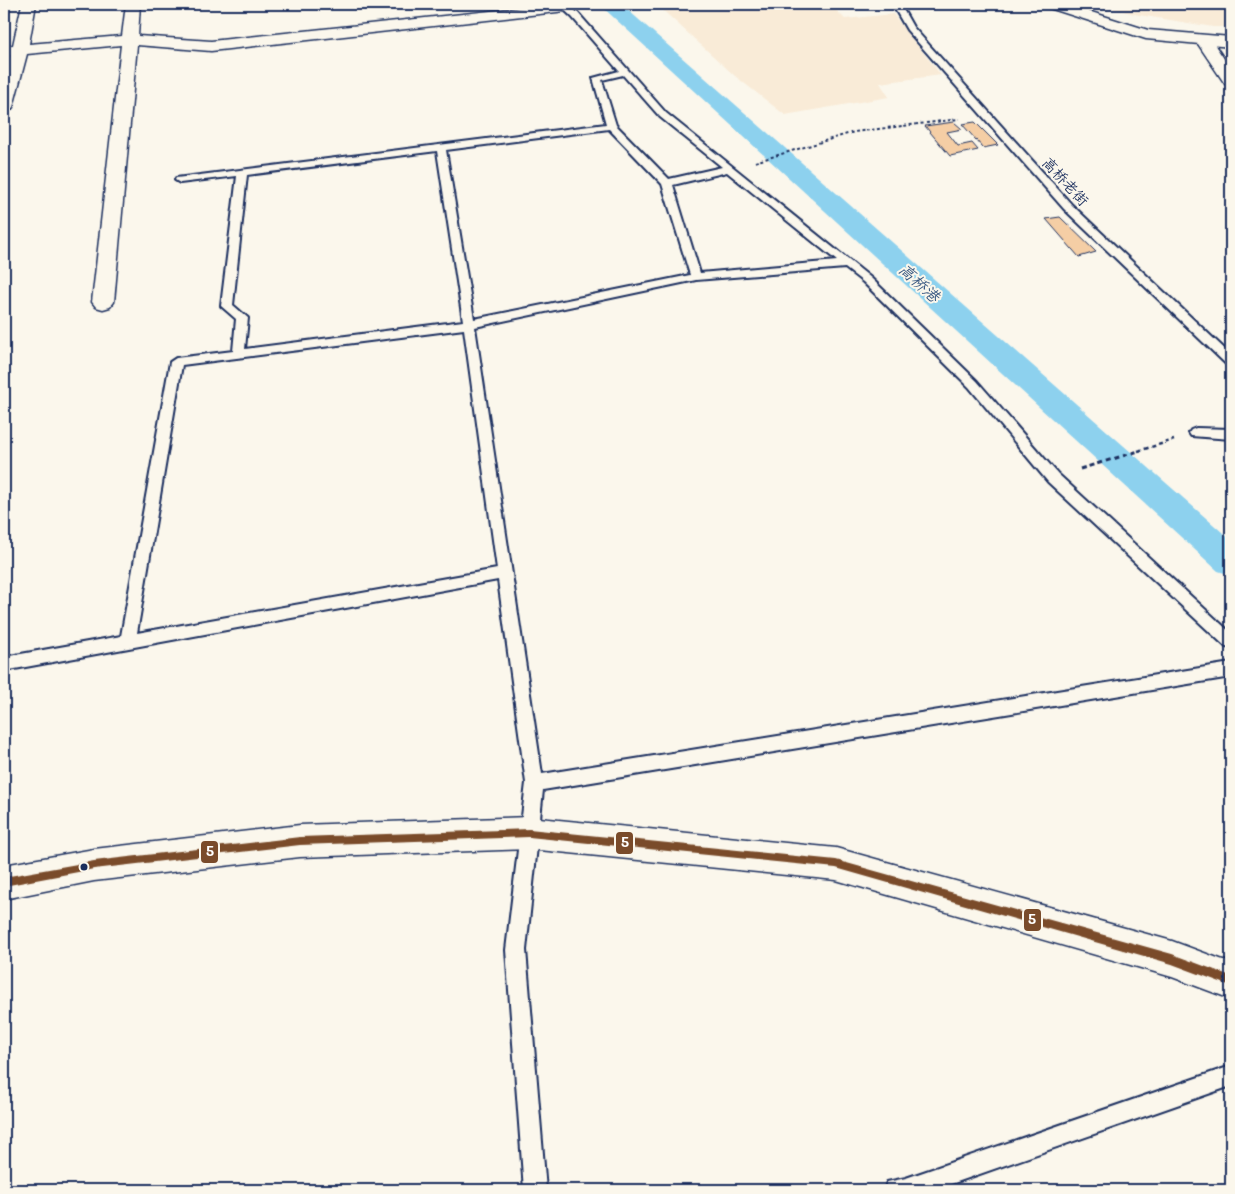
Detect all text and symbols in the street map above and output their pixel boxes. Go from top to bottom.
street label: 高桥老街 [1038,152,1094,210]
water label: 高桥港 [895,258,946,307]
line badge: 5 [615,831,634,855]
text: 5 [621,832,629,851]
line badge: 5 [200,840,219,864]
text: 5 [206,841,214,860]
unlabelled marker [79,862,89,872]
line badge: 5 [1023,908,1042,932]
text: 5 [1028,909,1036,928]

